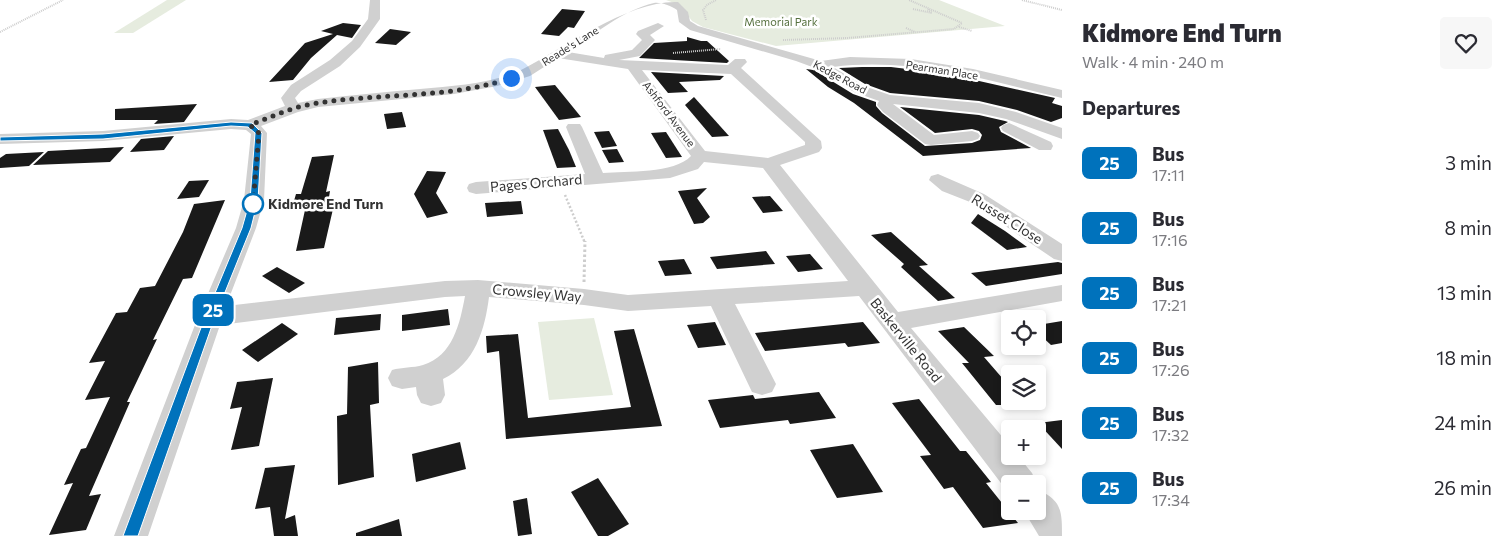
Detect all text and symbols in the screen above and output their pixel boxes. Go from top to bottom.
park label: Memorial Park [744,15,818,28]
button: heart [1440,17,1492,69]
text: Kidmore End Turn [1082,18,1282,47]
street label: Reade's Lane [539,23,601,68]
text: Walk · 4 min · 240 m [1082,52,1224,71]
street label: Kedge Road [811,57,869,96]
street label: Pearman Place [905,57,979,82]
your location [499,66,524,91]
street label: Ashford Avenue [640,78,698,149]
text: Departures [1082,96,1180,119]
text: Bus [1152,142,1184,165]
text: 3 min [1445,151,1492,174]
text: 25 [1099,152,1120,174]
text: 17:11 [1152,165,1185,184]
street label: Pages Orchard [489,170,583,195]
street label: Russet Close [969,190,1046,247]
marker: Kidmore End Turn [242,193,264,215]
place label: Kidmore End Turn [268,195,383,212]
text: Bus [1152,207,1184,230]
text: 8 min [1444,216,1492,239]
text: 25 [1099,217,1120,239]
text: 17:16 [1152,230,1188,249]
text: Bus [1152,272,1184,295]
street label: Crowsley Way [492,280,582,305]
text: 13 min [1437,281,1492,304]
text: 25 [1099,282,1120,304]
line badge: 25 [190,294,236,326]
street label: Baskerville Road [867,294,946,385]
text: 17:21 [1152,295,1187,314]
text: 25 [203,299,223,321]
map controls [1001,310,1046,520]
button: locate [1001,310,1046,355]
text: Bus [1152,337,1184,360]
text: 18 min [1436,346,1492,369]
text: 25 [1099,347,1120,369]
text: 17:26 [1152,360,1190,379]
button: layers [1001,365,1046,410]
text: Bus [1152,402,1184,425]
text: 24 min [1434,411,1492,434]
text: 25 [1099,412,1120,434]
button: + [1001,420,1046,465]
text: 17:32 [1152,425,1189,444]
text: Bus [1152,467,1184,490]
button: − [1001,475,1046,520]
text: 26 min [1434,476,1492,499]
text: 25 [1099,477,1120,499]
text: 17:34 [1152,490,1190,509]

